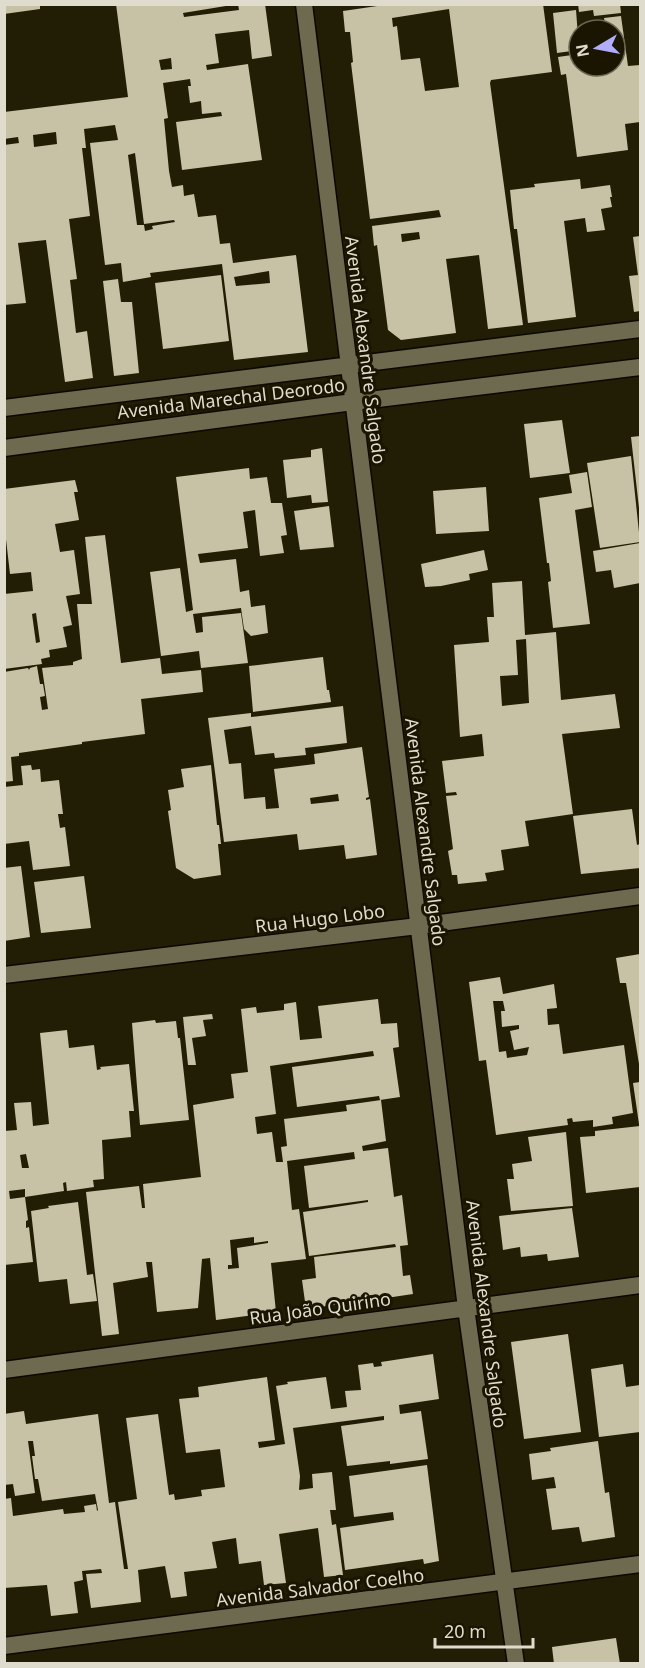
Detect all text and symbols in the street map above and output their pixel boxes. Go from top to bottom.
north arrow [567,18,627,78]
text: N [570,42,594,59]
street label: Avenida Alexandre Salgado [340,234,392,466]
street label: Avenida Marechal Deorodo [116,372,346,424]
street label: Avenida Alexandre Salgado [400,716,452,948]
street label: Rua Hugo Lobo [254,898,386,938]
street label: Avenida Alexandre Salgado [461,1198,513,1430]
street label: Rua João Quirino [248,1286,392,1330]
street label: Avenida Salvador Coelho [215,1562,425,1612]
scale bar [435,1611,532,1649]
text: 20 m [444,1619,486,1643]

